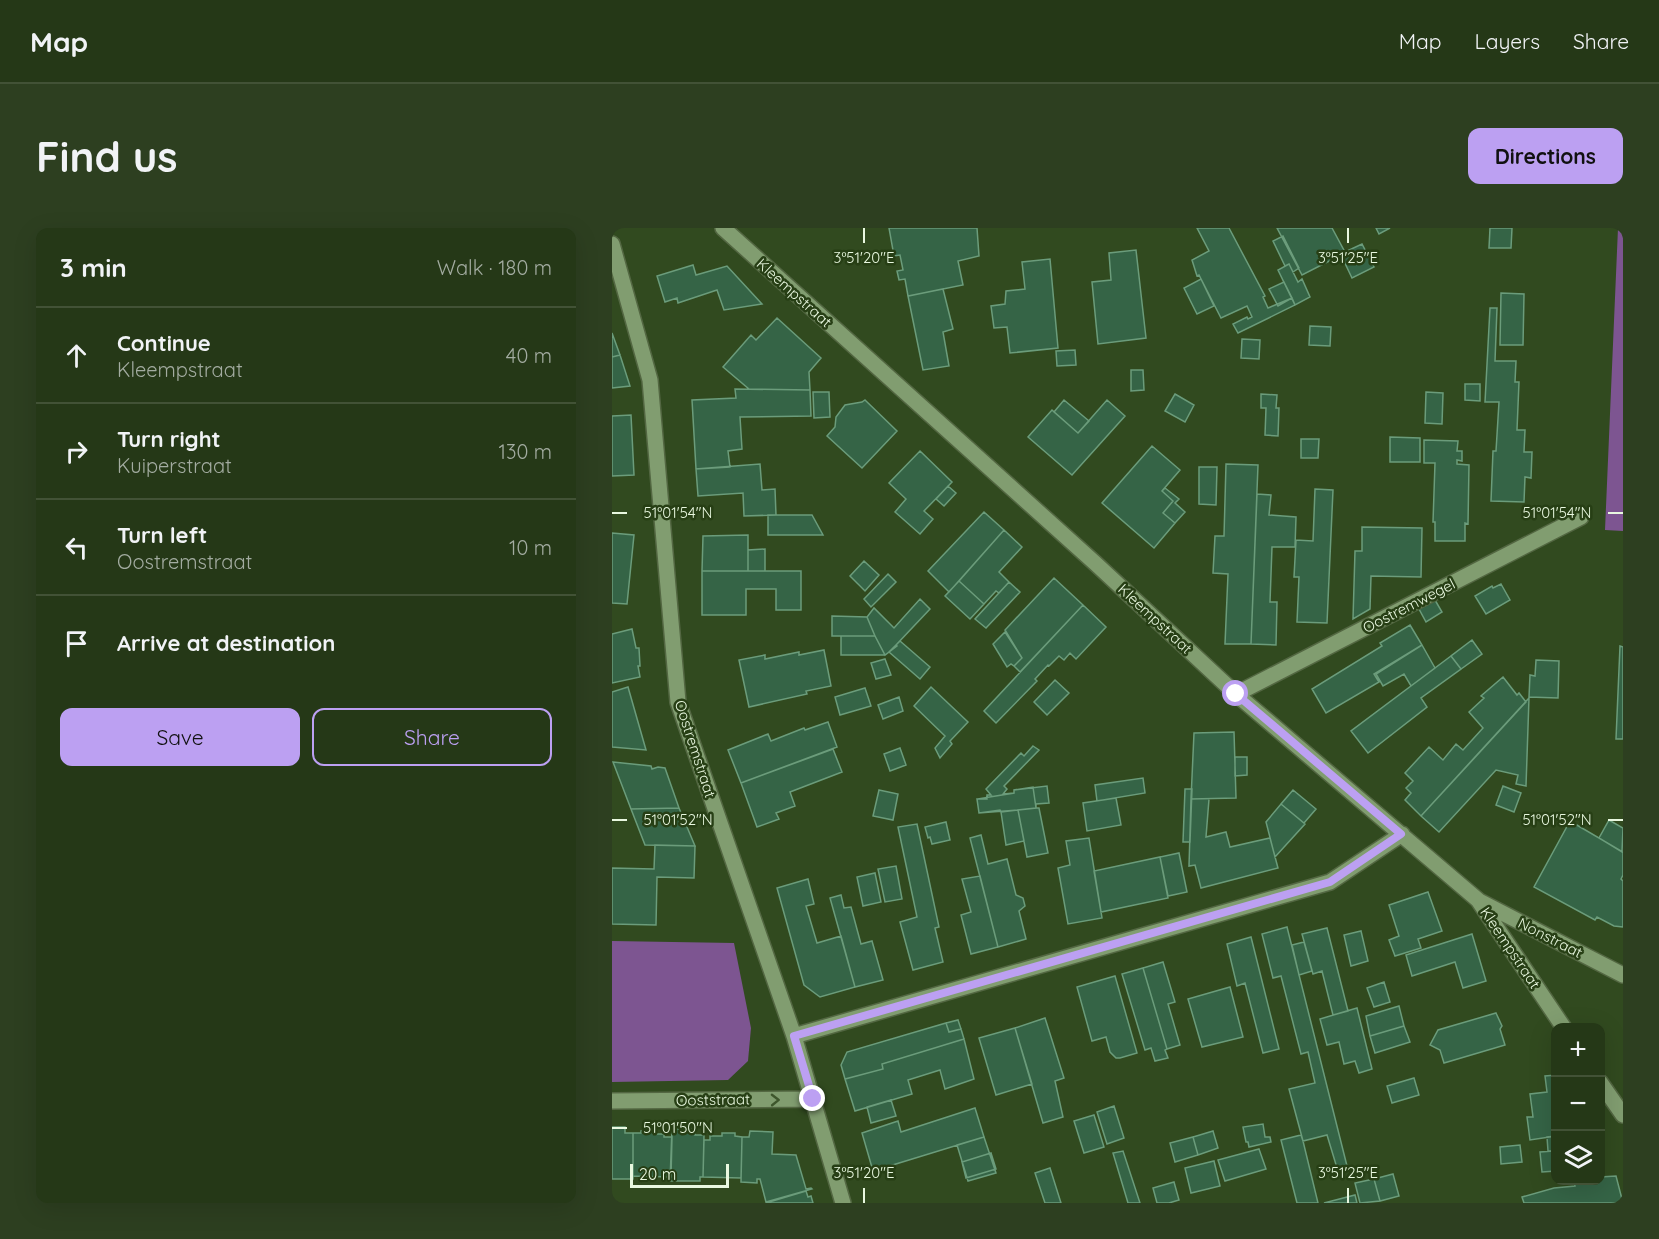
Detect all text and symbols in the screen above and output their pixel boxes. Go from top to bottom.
text: Map [30,24,88,59]
text: Map [1399,28,1442,54]
text: Layers [1475,28,1540,54]
text: Share [1573,28,1629,54]
button: Directions [1468,128,1623,184]
text: Find us [36,130,178,183]
text: 3°51'20"E [834,248,894,267]
text: 3°51'25"E [1318,248,1378,267]
text: 3 min [60,251,127,284]
street label: Kleempstraat [753,254,836,331]
text: Walk · 180 m [437,255,552,280]
text: Continue [117,329,211,357]
icon: ahead [60,339,93,372]
text: 40 m [506,343,552,368]
text: Kleempstraat [117,357,243,382]
text: Turn right [117,425,221,453]
icon: right [60,435,93,468]
text: 130 m [499,439,552,464]
text: Kuiperstraat [117,453,232,478]
text: 51°01'54"N [644,503,712,522]
text: 51°01'54"N [1523,503,1591,522]
text: Turn left [117,521,207,549]
icon: left [60,531,93,564]
text: 10 m [509,535,552,560]
text: Oostremstraat [117,549,252,574]
street label: Oostremwegel [1359,574,1458,637]
street label: Kleempstraat [1114,580,1196,658]
icon: arrive [60,627,93,660]
text: Arrive at destination [117,629,335,657]
route start [1222,680,1248,706]
street label: Oostremstraat [671,698,720,800]
button: Save [60,708,300,766]
button: Share [312,708,552,766]
text: 51°01'52"N [643,810,713,829]
text: 51°01'52"N [1522,810,1592,829]
street label: Kleempstraat [1476,903,1545,992]
street label: Nonstraat [1515,913,1586,962]
map controls [1551,1023,1605,1185]
button: + [1551,1023,1605,1077]
button: − [1551,1077,1605,1131]
route end [799,1085,825,1111]
street label: Ooststraat [676,1089,750,1110]
one-way arrow [771,1093,780,1106]
text: 51°01'50"N [643,1118,713,1137]
button: layers [1551,1131,1605,1185]
scale bar [630,1161,729,1188]
text: 3°51'20"E [834,1163,894,1182]
text: 3°51'25"E [1318,1163,1378,1182]
text: 20 m [639,1164,676,1184]

